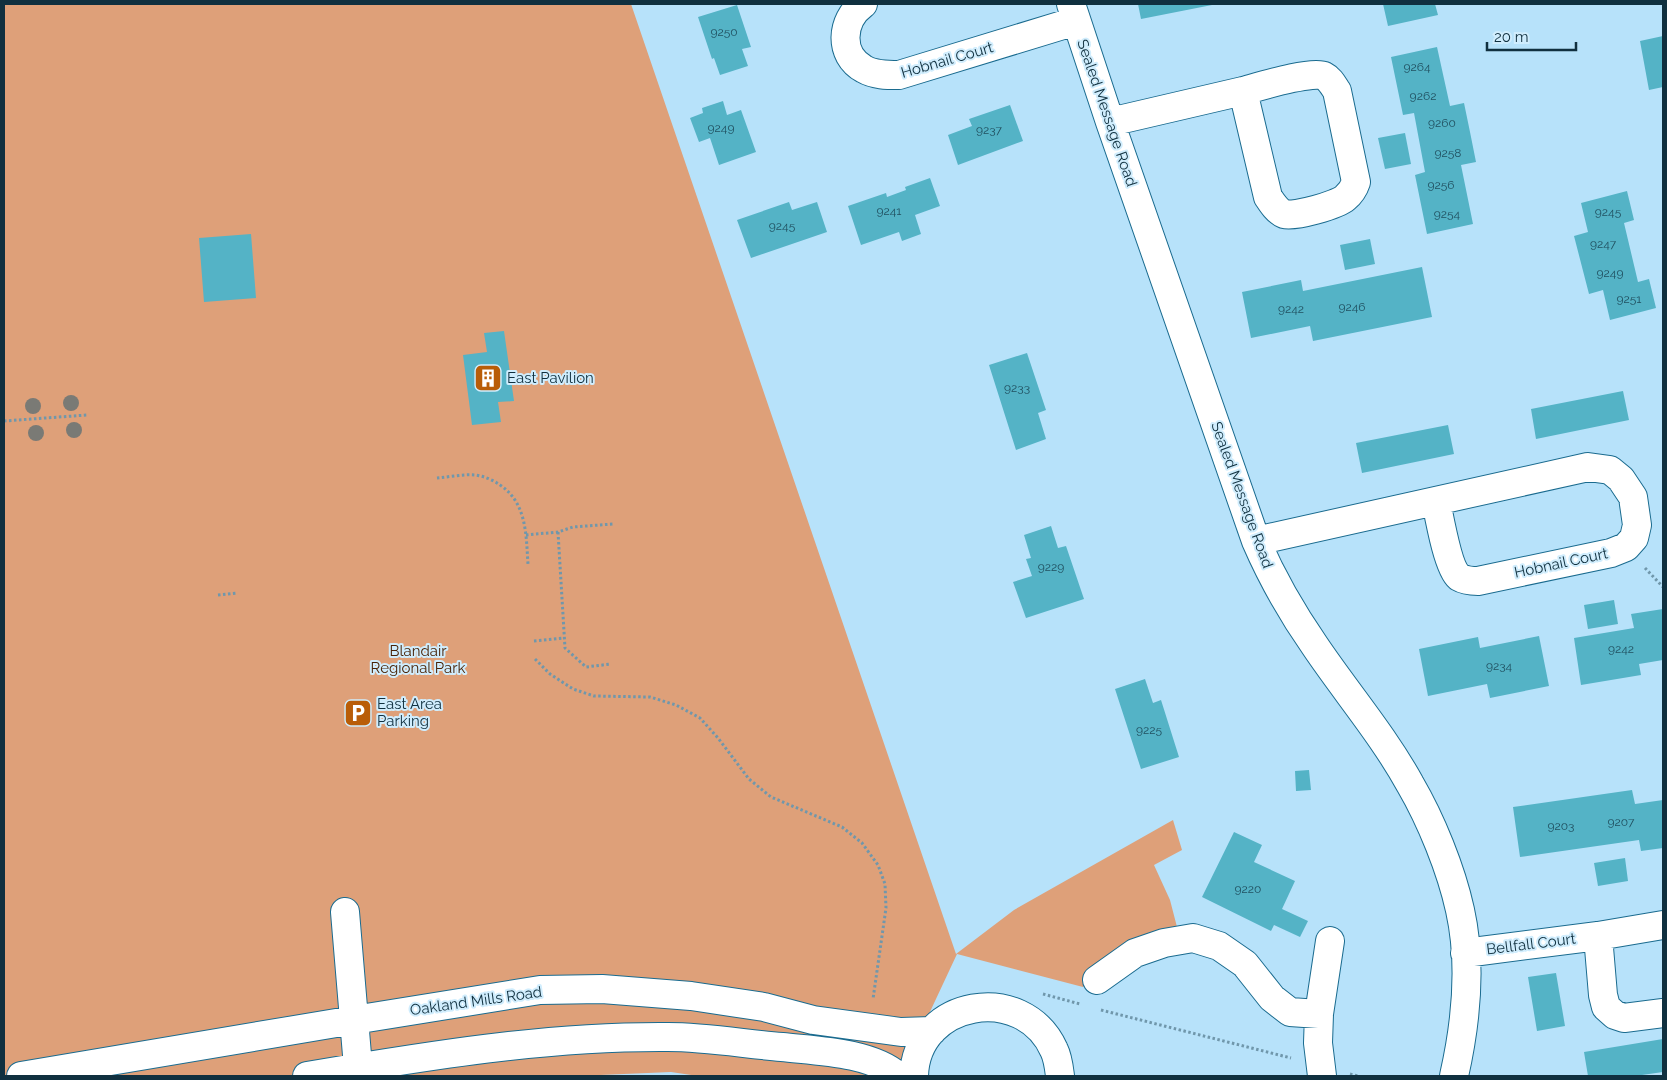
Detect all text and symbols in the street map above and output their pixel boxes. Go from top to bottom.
scale bar [1487,20,1576,52]
house number: 9250 [710,25,738,39]
text: 20 m [1494,28,1529,46]
street label: Sealed Message Road [1073,37,1141,189]
street label: Hobnail Court [899,38,995,82]
house number: 9264 [1403,60,1431,74]
house number: 9262 [1410,89,1436,103]
house number: 9260 [1428,116,1456,130]
house number: 9249 [708,121,734,135]
house number: 9237 [976,123,1003,137]
house number: 9258 [1435,146,1461,160]
house number: 9256 [1427,178,1455,192]
house number: 9241 [877,204,901,218]
house number: 9245 [1595,205,1622,219]
house number: 9254 [1434,207,1461,221]
house number: 9245 [769,219,796,233]
house number: 9247 [1590,237,1617,251]
house number: 9249 [1597,266,1623,280]
house number: 9251 [1617,292,1641,306]
house number: 9246 [1338,300,1366,314]
house number: 9242 [1278,302,1304,316]
building icon: East Pavilion [473,363,503,393]
place label: East Pavilion [507,369,594,387]
house number: 9233 [1004,381,1030,395]
street label: Sealed Message Road [1207,419,1277,571]
street label: Hobnail Court [1513,544,1609,582]
house number: 9229 [1038,560,1064,574]
park label: Blandair Regional Park [371,642,465,677]
house number: 9242 [1608,642,1634,656]
house number: 9234 [1486,659,1513,673]
place label: East Area Parking [377,695,442,730]
parking icon: East Area Parking [343,698,373,728]
house number: 9225 [1136,723,1162,737]
house number: 9207 [1608,815,1635,829]
house number: 9203 [1547,819,1575,833]
house number: 9220 [1235,882,1261,896]
street label: Bellfall Court [1485,930,1577,958]
street label: Oakland Mills Road [409,983,543,1019]

